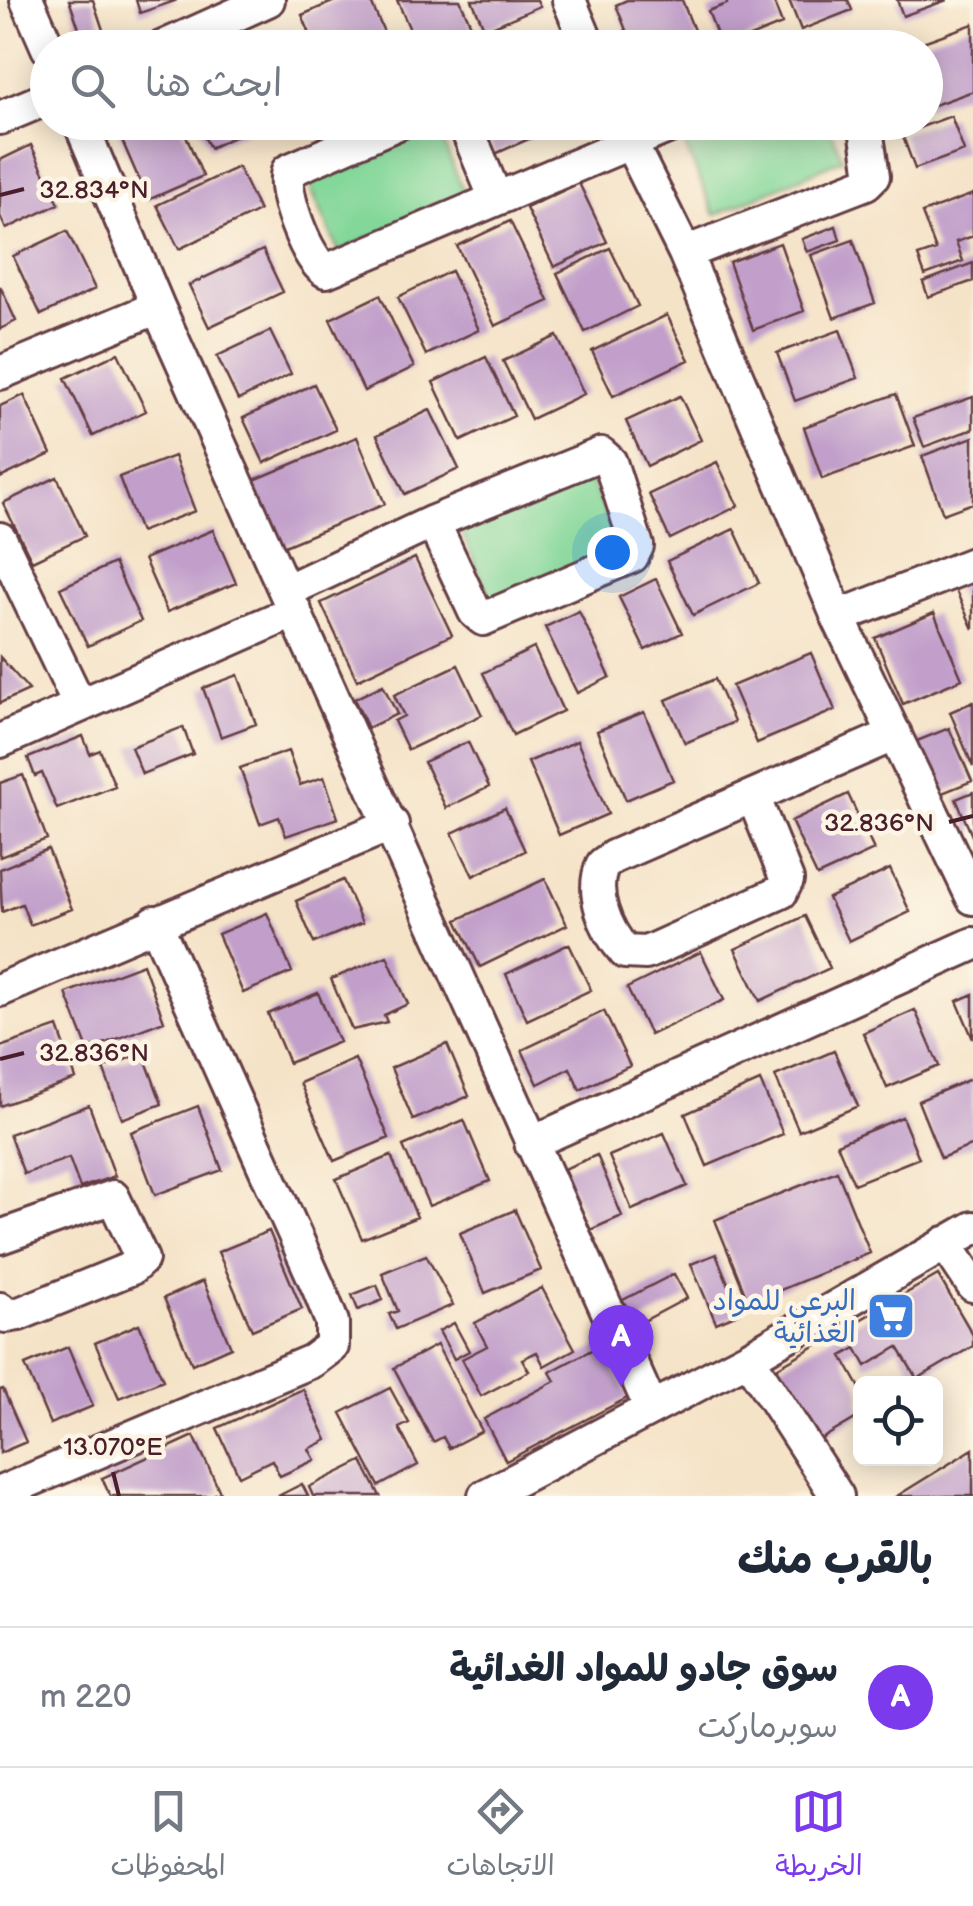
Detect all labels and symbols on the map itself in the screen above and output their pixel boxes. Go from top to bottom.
text: 32.834°N [39,175,149,206]
your location [587,527,638,578]
text: 32.836°N [824,808,934,839]
text: 32.836°N [39,1038,149,1069]
place label: البرعي للمواد الغذائية [713,1285,856,1350]
supermarket icon: البرعي للمواد الغذائية [865,1290,917,1342]
pin: A [588,1304,654,1387]
text: 13.070°E [63,1432,163,1463]

